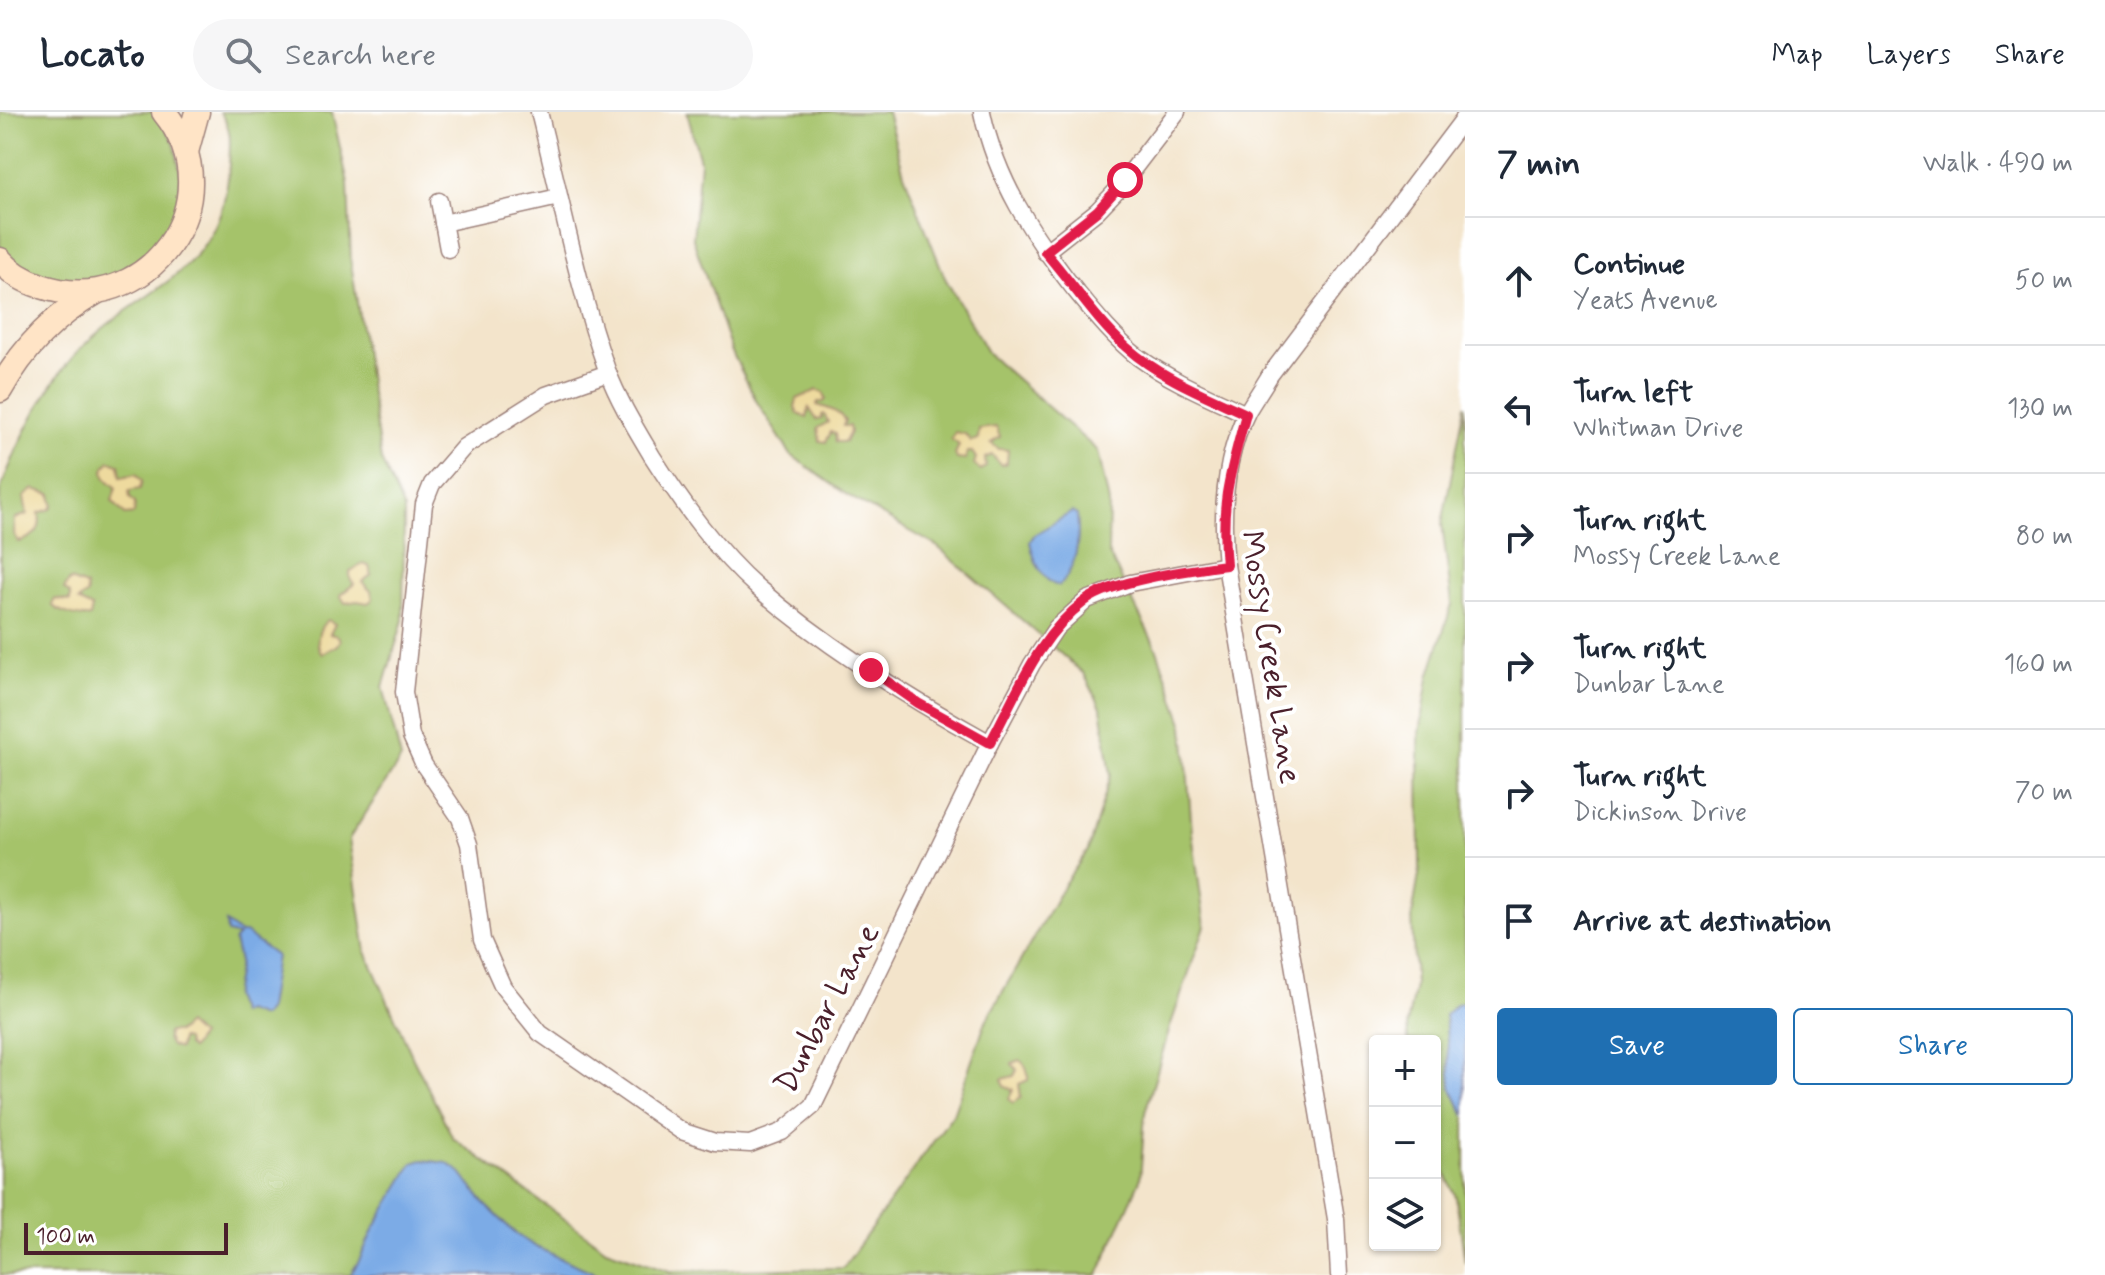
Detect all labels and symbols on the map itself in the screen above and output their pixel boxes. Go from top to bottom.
route start [1107,162,1143,198]
street label: Mossy Creek Lane [1229,528,1311,787]
route end [853,652,889,688]
street label: Dunbar Lane [765,917,890,1101]
scale bar [24,1219,228,1255]

